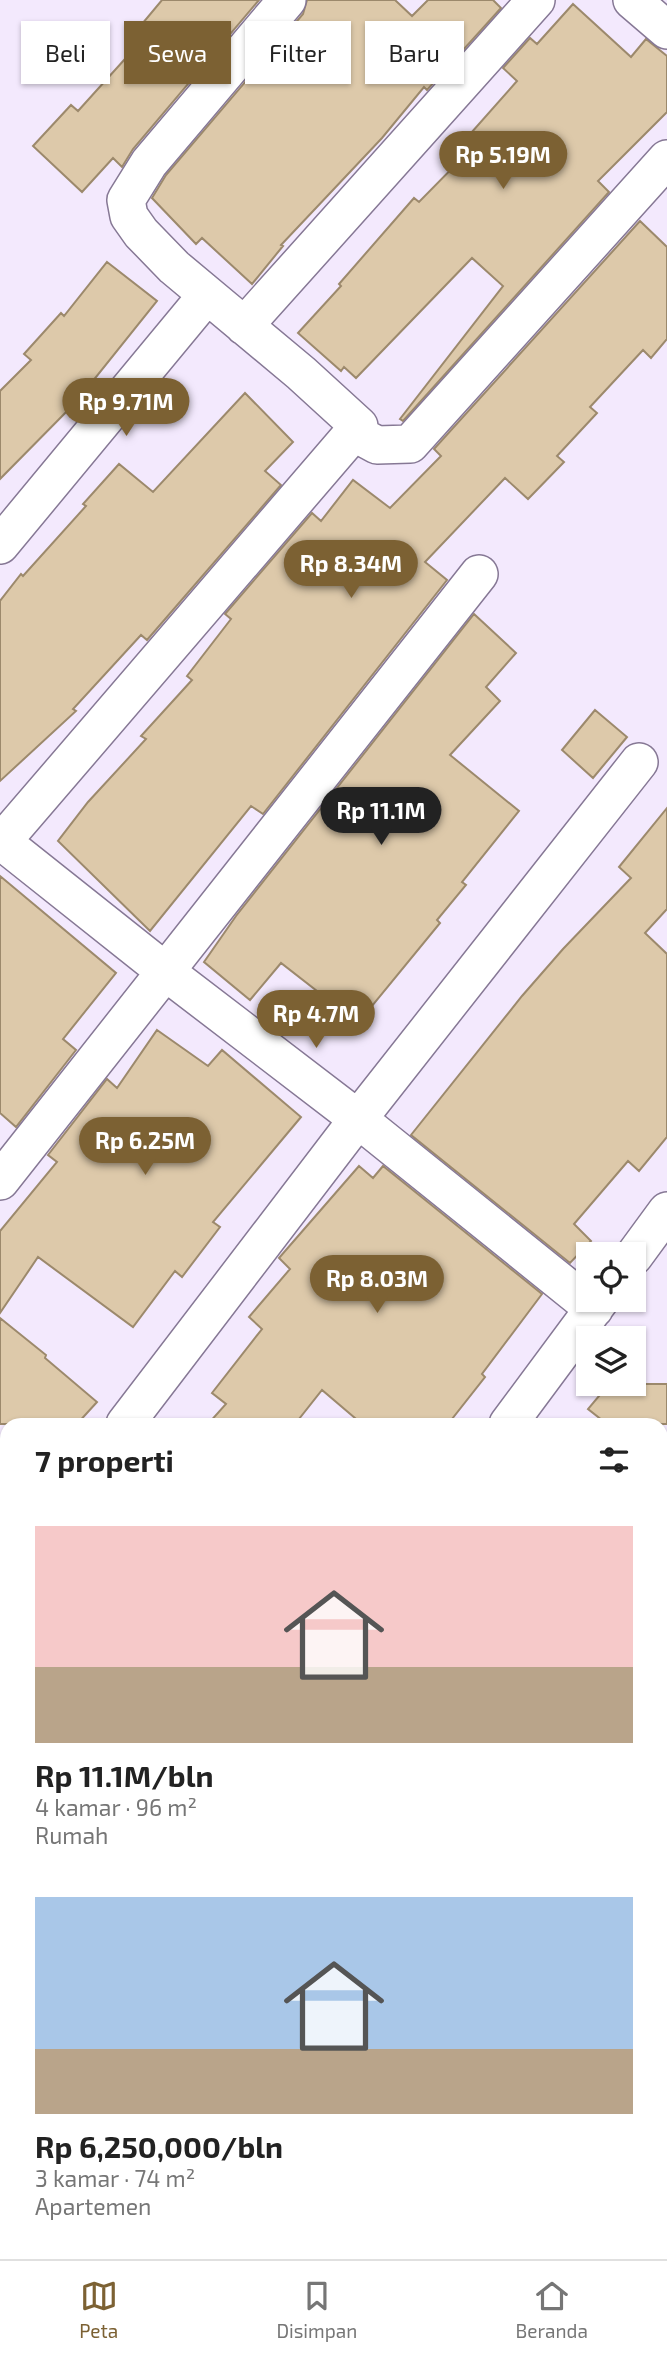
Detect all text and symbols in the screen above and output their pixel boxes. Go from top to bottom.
chip: Beli [21,21,110,84]
chip: Sewa [124,21,231,84]
chip: Filter [245,21,351,84]
chip: Baru [365,21,464,84]
pin: Rp 5.19M [431,132,575,191]
text: Rp 5.19M [455,140,551,168]
pin: Rp 9.71M [54,378,198,438]
text: Rp 9.71M [78,387,174,415]
pin: Rp 8.34M [279,540,423,600]
text: Rp 8.34M [300,549,402,577]
pin: Rp 11.1M [309,788,453,847]
text: Rp 11.1M [336,796,426,824]
pin: Rp 4.7M [251,990,381,1050]
text: Rp 4.7M [273,999,359,1027]
pin: Rp 6.25M [73,1118,217,1177]
text: Rp 6.25M [95,1126,195,1154]
map controls [576,1242,646,1396]
button: locate [576,1242,646,1312]
pin: Rp 8.03M [305,1256,449,1315]
text: Rp 8.03M [326,1264,428,1292]
button: layers [576,1326,646,1396]
icon: filters [595,1441,633,1479]
text: 7 properti [35,1442,174,1478]
icon: home [271,1572,397,1698]
text: Rp 11.1M/bln [35,1757,214,1793]
text: 4 kamar · 96 m² [35,1793,197,1821]
text: Rumah [35,1821,108,1849]
icon: home [271,1943,397,2069]
text: Rp 6,250,000/bln [35,2128,283,2164]
text: 3 kamar · 74 m² [35,2164,195,2192]
text: Apartemen [35,2192,151,2220]
tab: Peta [79,2277,118,2342]
tab: Disimpan [276,2277,357,2342]
tab: Beranda [515,2277,588,2342]

